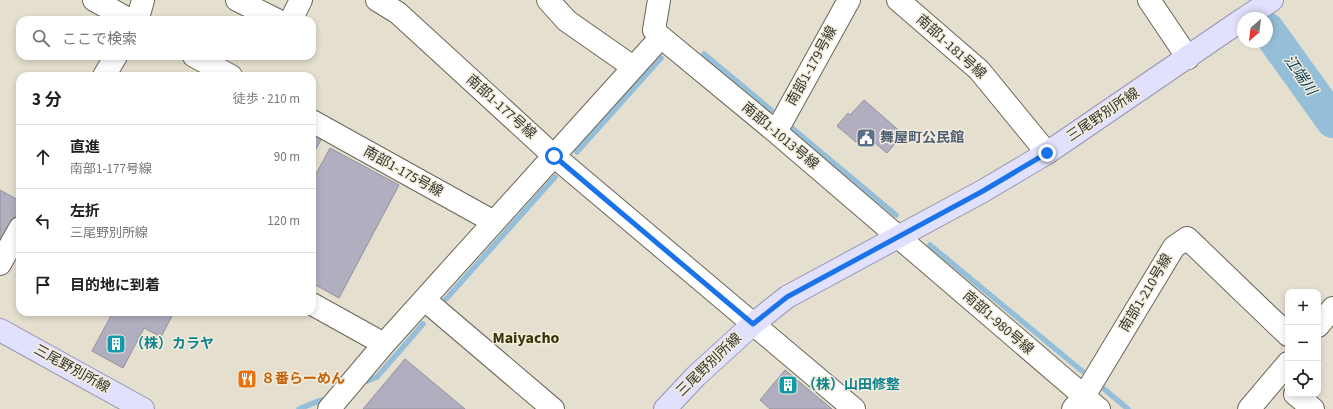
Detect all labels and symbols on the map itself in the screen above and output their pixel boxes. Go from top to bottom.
street label: 南部1-181号線 [912,10,990,84]
north arrow [1237,12,1273,48]
street label: 南部1-179号線 [782,23,842,109]
water label: 江端川 [1278,51,1323,101]
street label: 南部1-177号線 [462,70,540,144]
street label: 三尾野別所線 [1063,83,1143,147]
street label: 南部1-1013号線 [737,98,823,174]
public building icon: 舞屋町公民館 [855,127,877,149]
place label: 舞屋町公民館 [880,128,964,148]
street label: 南部1-175号線 [360,142,446,202]
route end [1038,144,1056,162]
route start [545,147,563,165]
street label: 南部1-210号線 [1115,250,1177,336]
street label: 南部1-980号線 [958,287,1038,359]
district label: Maiyacho [493,327,560,349]
street label: 三尾野別所線 [672,329,746,401]
building icon: （株）カラヤ [105,333,127,355]
place label: （株）カラヤ [130,334,214,354]
street label: 三尾野別所線 [30,340,114,398]
restaurant icon: ８番らーめん [236,368,258,390]
place label: ８番らーめん [261,369,345,389]
building icon: （株）山田修整 [777,374,799,396]
place label: （株）山田修整 [802,375,900,395]

